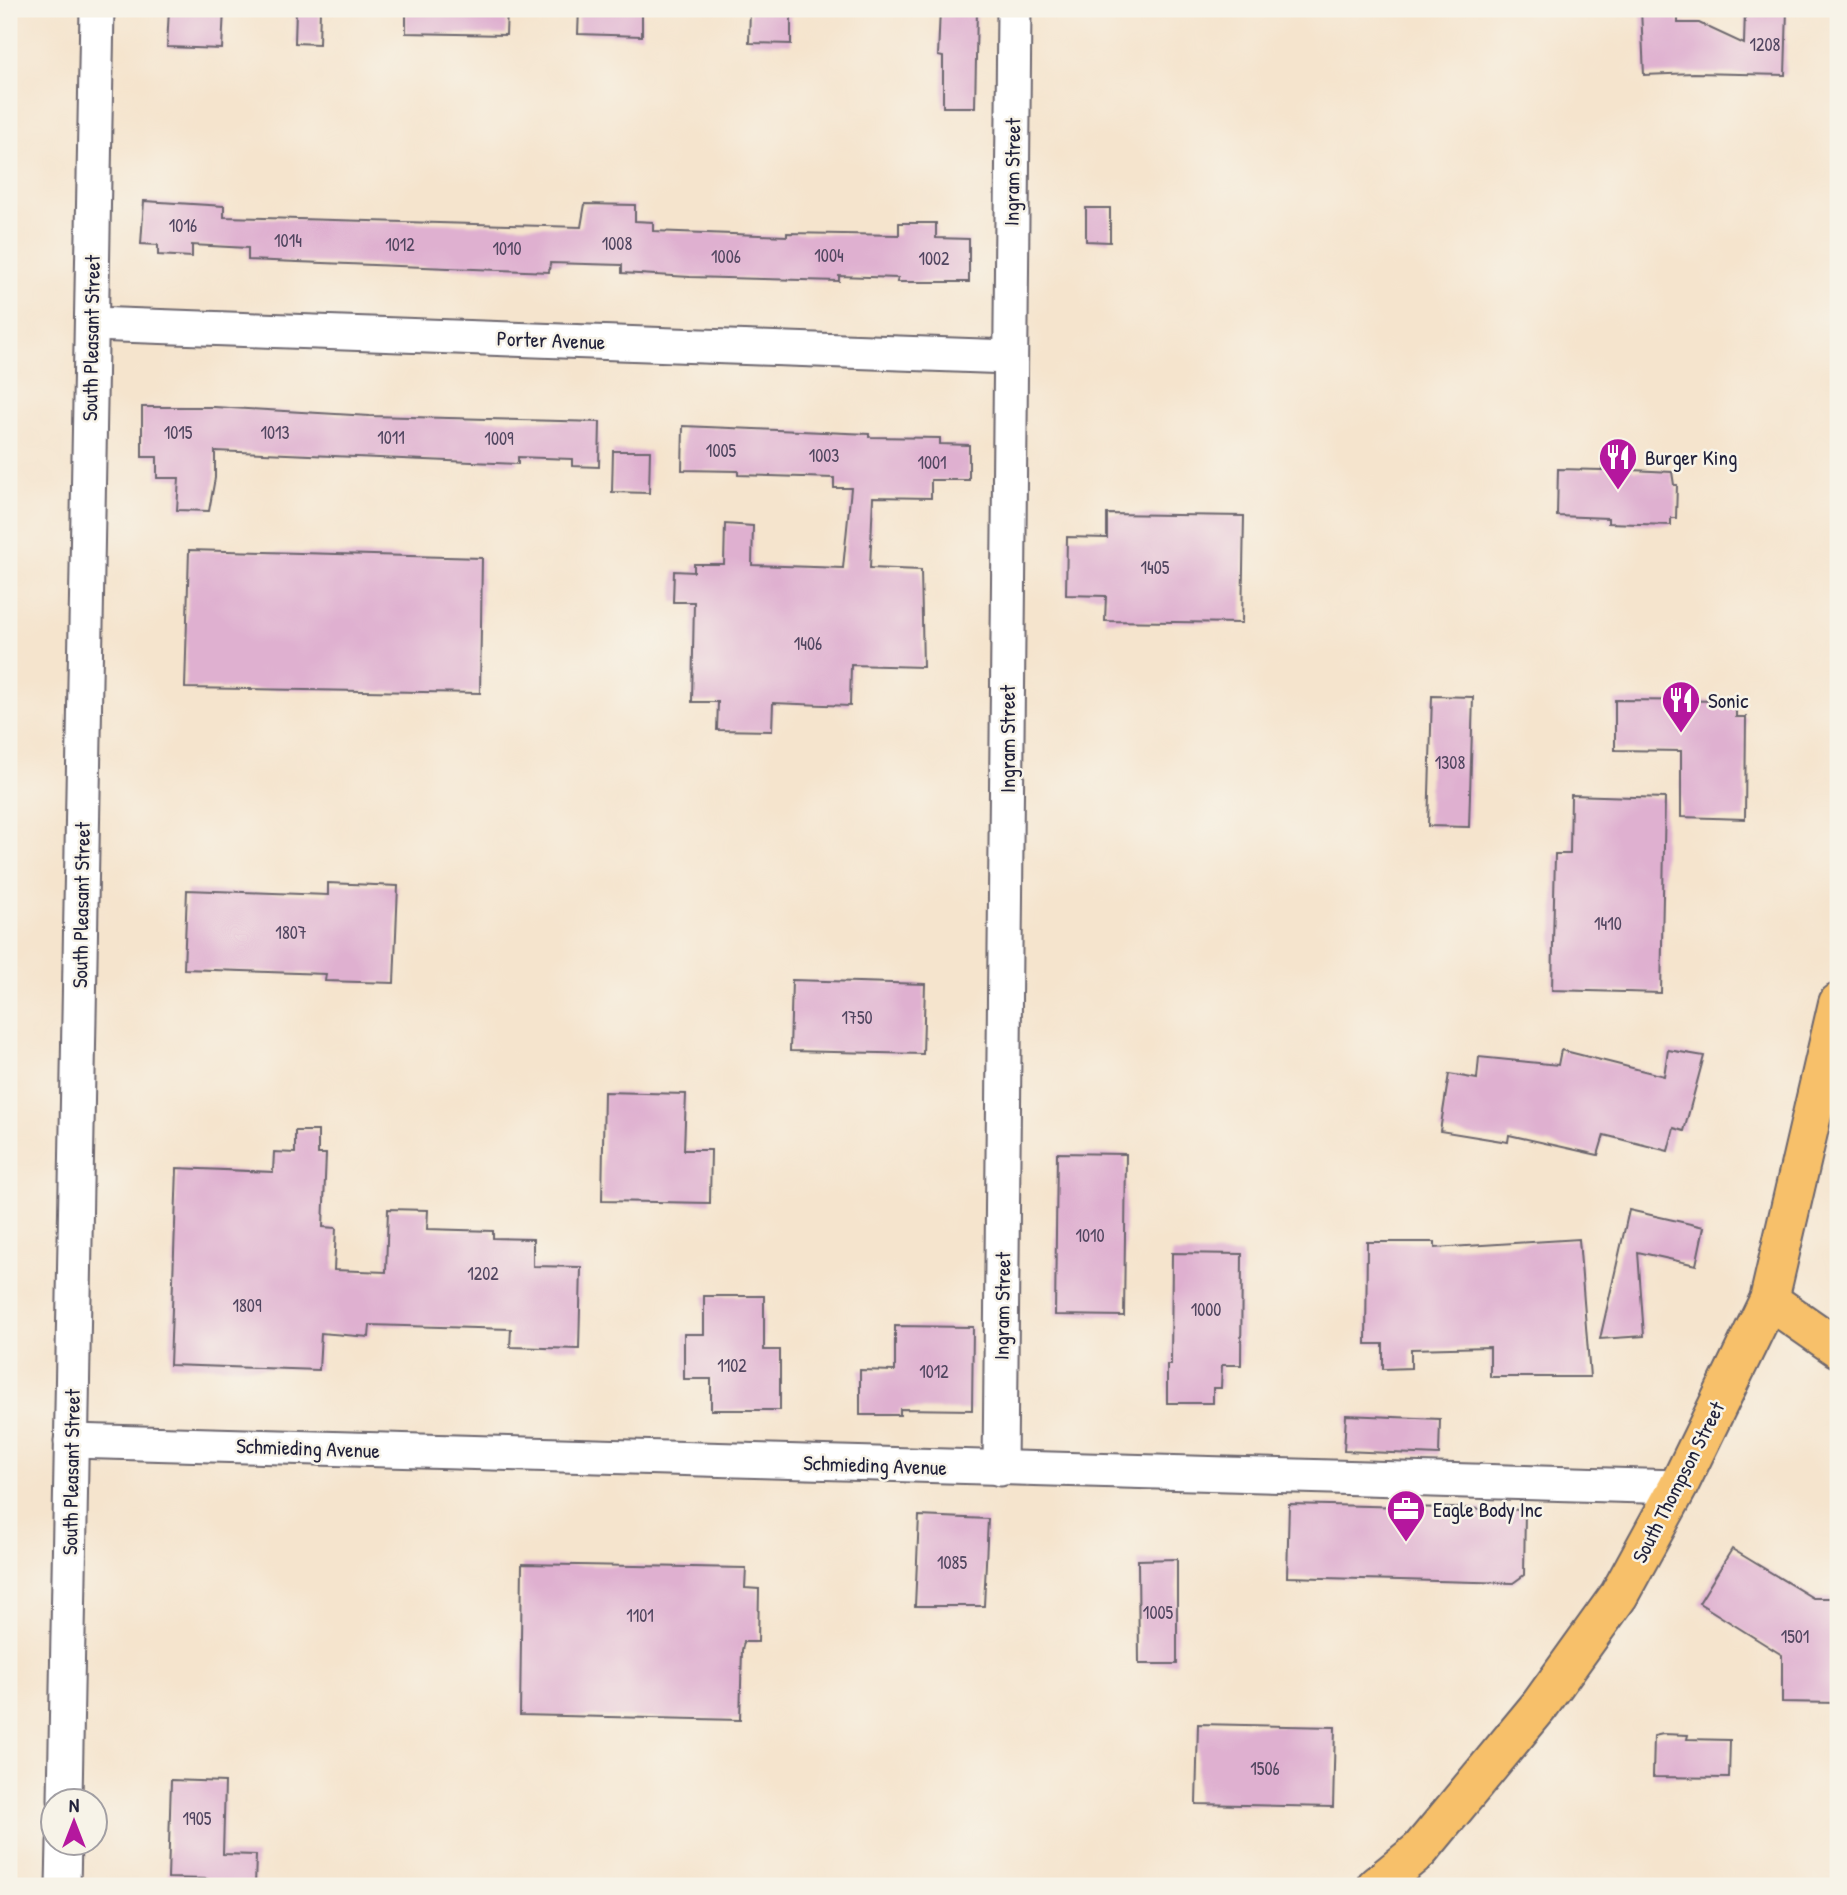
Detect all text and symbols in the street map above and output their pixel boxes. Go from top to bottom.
house number: 1208 [1750,32,1781,57]
street label: Ingram Street [997,117,1027,226]
house number: 1016 [169,213,197,238]
house number: 1014 [274,228,302,253]
house number: 1008 [602,231,632,256]
house number: 1012 [385,232,415,257]
house number: 1010 [492,236,522,261]
house number: 1004 [814,243,844,268]
house number: 1006 [711,244,741,269]
house number: 1002 [918,246,950,271]
street label: South Pleasant Street [75,254,107,421]
street label: Porter Avenue [496,324,606,356]
house number: 1015 [164,420,193,445]
house number: 1013 [260,420,290,445]
house number: 1011 [377,425,405,450]
house number: 1009 [484,426,514,451]
restaurant icon: Burger King [1597,436,1639,491]
house number: 1005 [706,438,737,463]
house number: 1003 [809,443,839,468]
place label: Burger King [1645,443,1737,472]
house number: 1001 [917,450,947,475]
house number: 1405 [1141,555,1170,580]
house number: 1406 [794,631,822,656]
restaurant icon: Sonic [1660,679,1702,734]
street label: Ingram Street [993,684,1022,793]
place label: Sonic [1708,686,1749,715]
house number: 1308 [1435,750,1465,775]
street label: South Pleasant Street [65,821,97,988]
house number: 1410 [1594,911,1622,936]
house number: 1807 [275,920,307,945]
house number: 1750 [841,1005,873,1030]
house number: 1010 [1075,1223,1105,1248]
street label: Ingram Street [987,1251,1017,1360]
house number: 1202 [467,1261,499,1286]
house number: 1809 [233,1293,262,1318]
house number: 1000 [1191,1297,1221,1322]
house number: 1102 [717,1353,747,1378]
house number: 1012 [919,1359,949,1384]
street label: South Pleasant Street [55,1388,87,1555]
street label: South Thompson Street [1625,1396,1732,1568]
street label: Schmieding Avenue [236,1431,380,1465]
street label: Schmieding Avenue [803,1448,947,1482]
office icon: Eagle Body Inc [1385,1488,1427,1543]
place label: Eagle Body Inc [1433,1495,1543,1524]
house number: 1085 [937,1550,967,1575]
house number: 1005 [1143,1600,1174,1625]
house number: 1101 [626,1603,654,1628]
house number: 1501 [1781,1624,1809,1649]
house number: 1506 [1250,1756,1280,1781]
north arrow [38,1786,108,1856]
text: N [69,1792,79,1818]
house number: 1905 [183,1806,212,1831]

